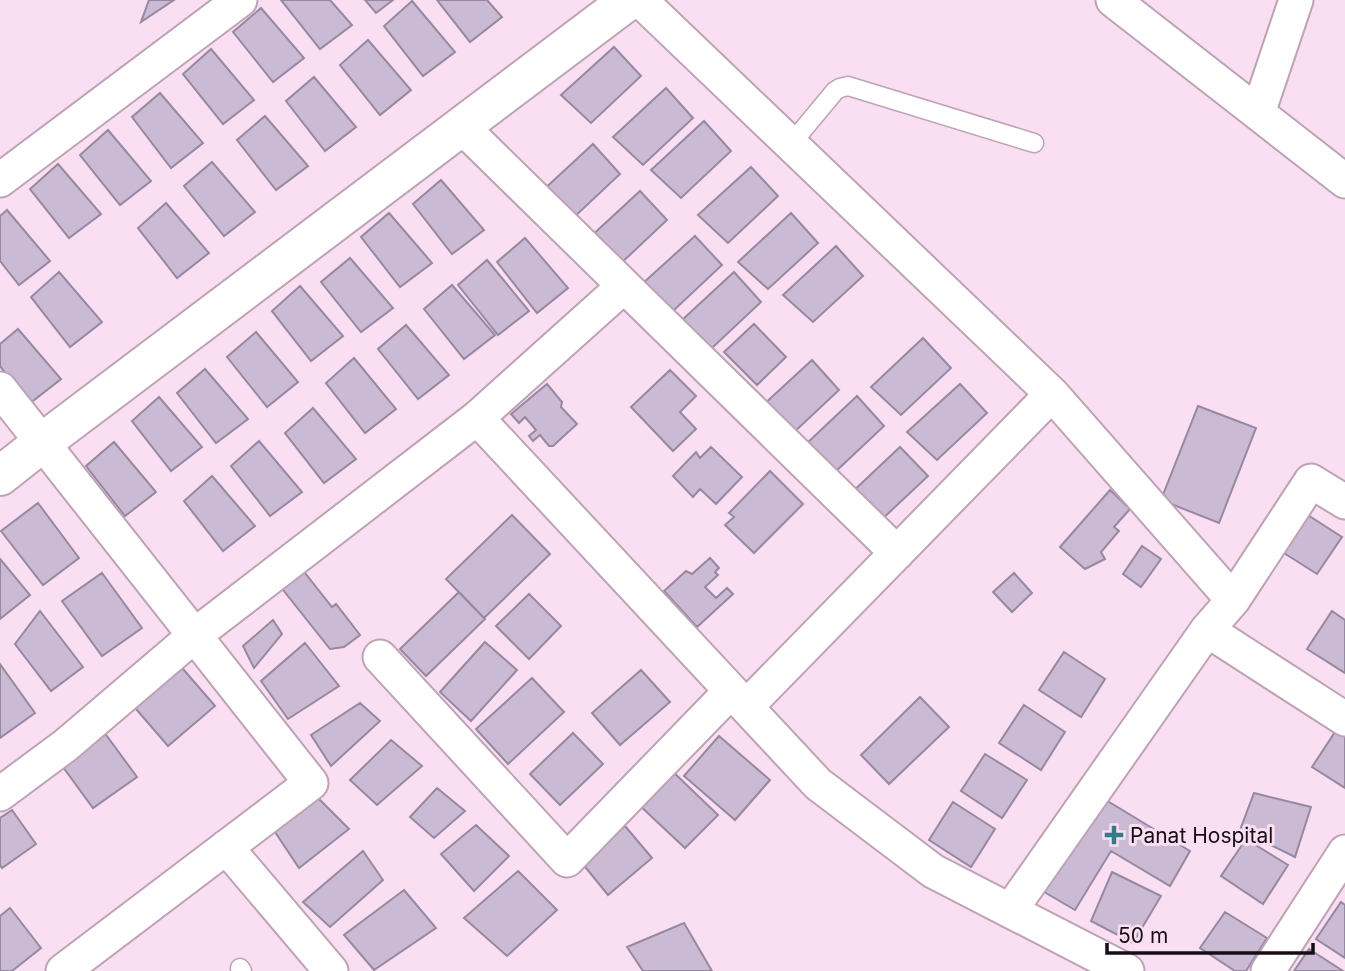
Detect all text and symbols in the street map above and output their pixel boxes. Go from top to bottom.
place label: Panat Hospital [1130,823,1273,848]
marker: Panat Hospital [1104,825,1124,845]
scale bar [1107,912,1314,956]
text: 50 m [1118,923,1168,948]

